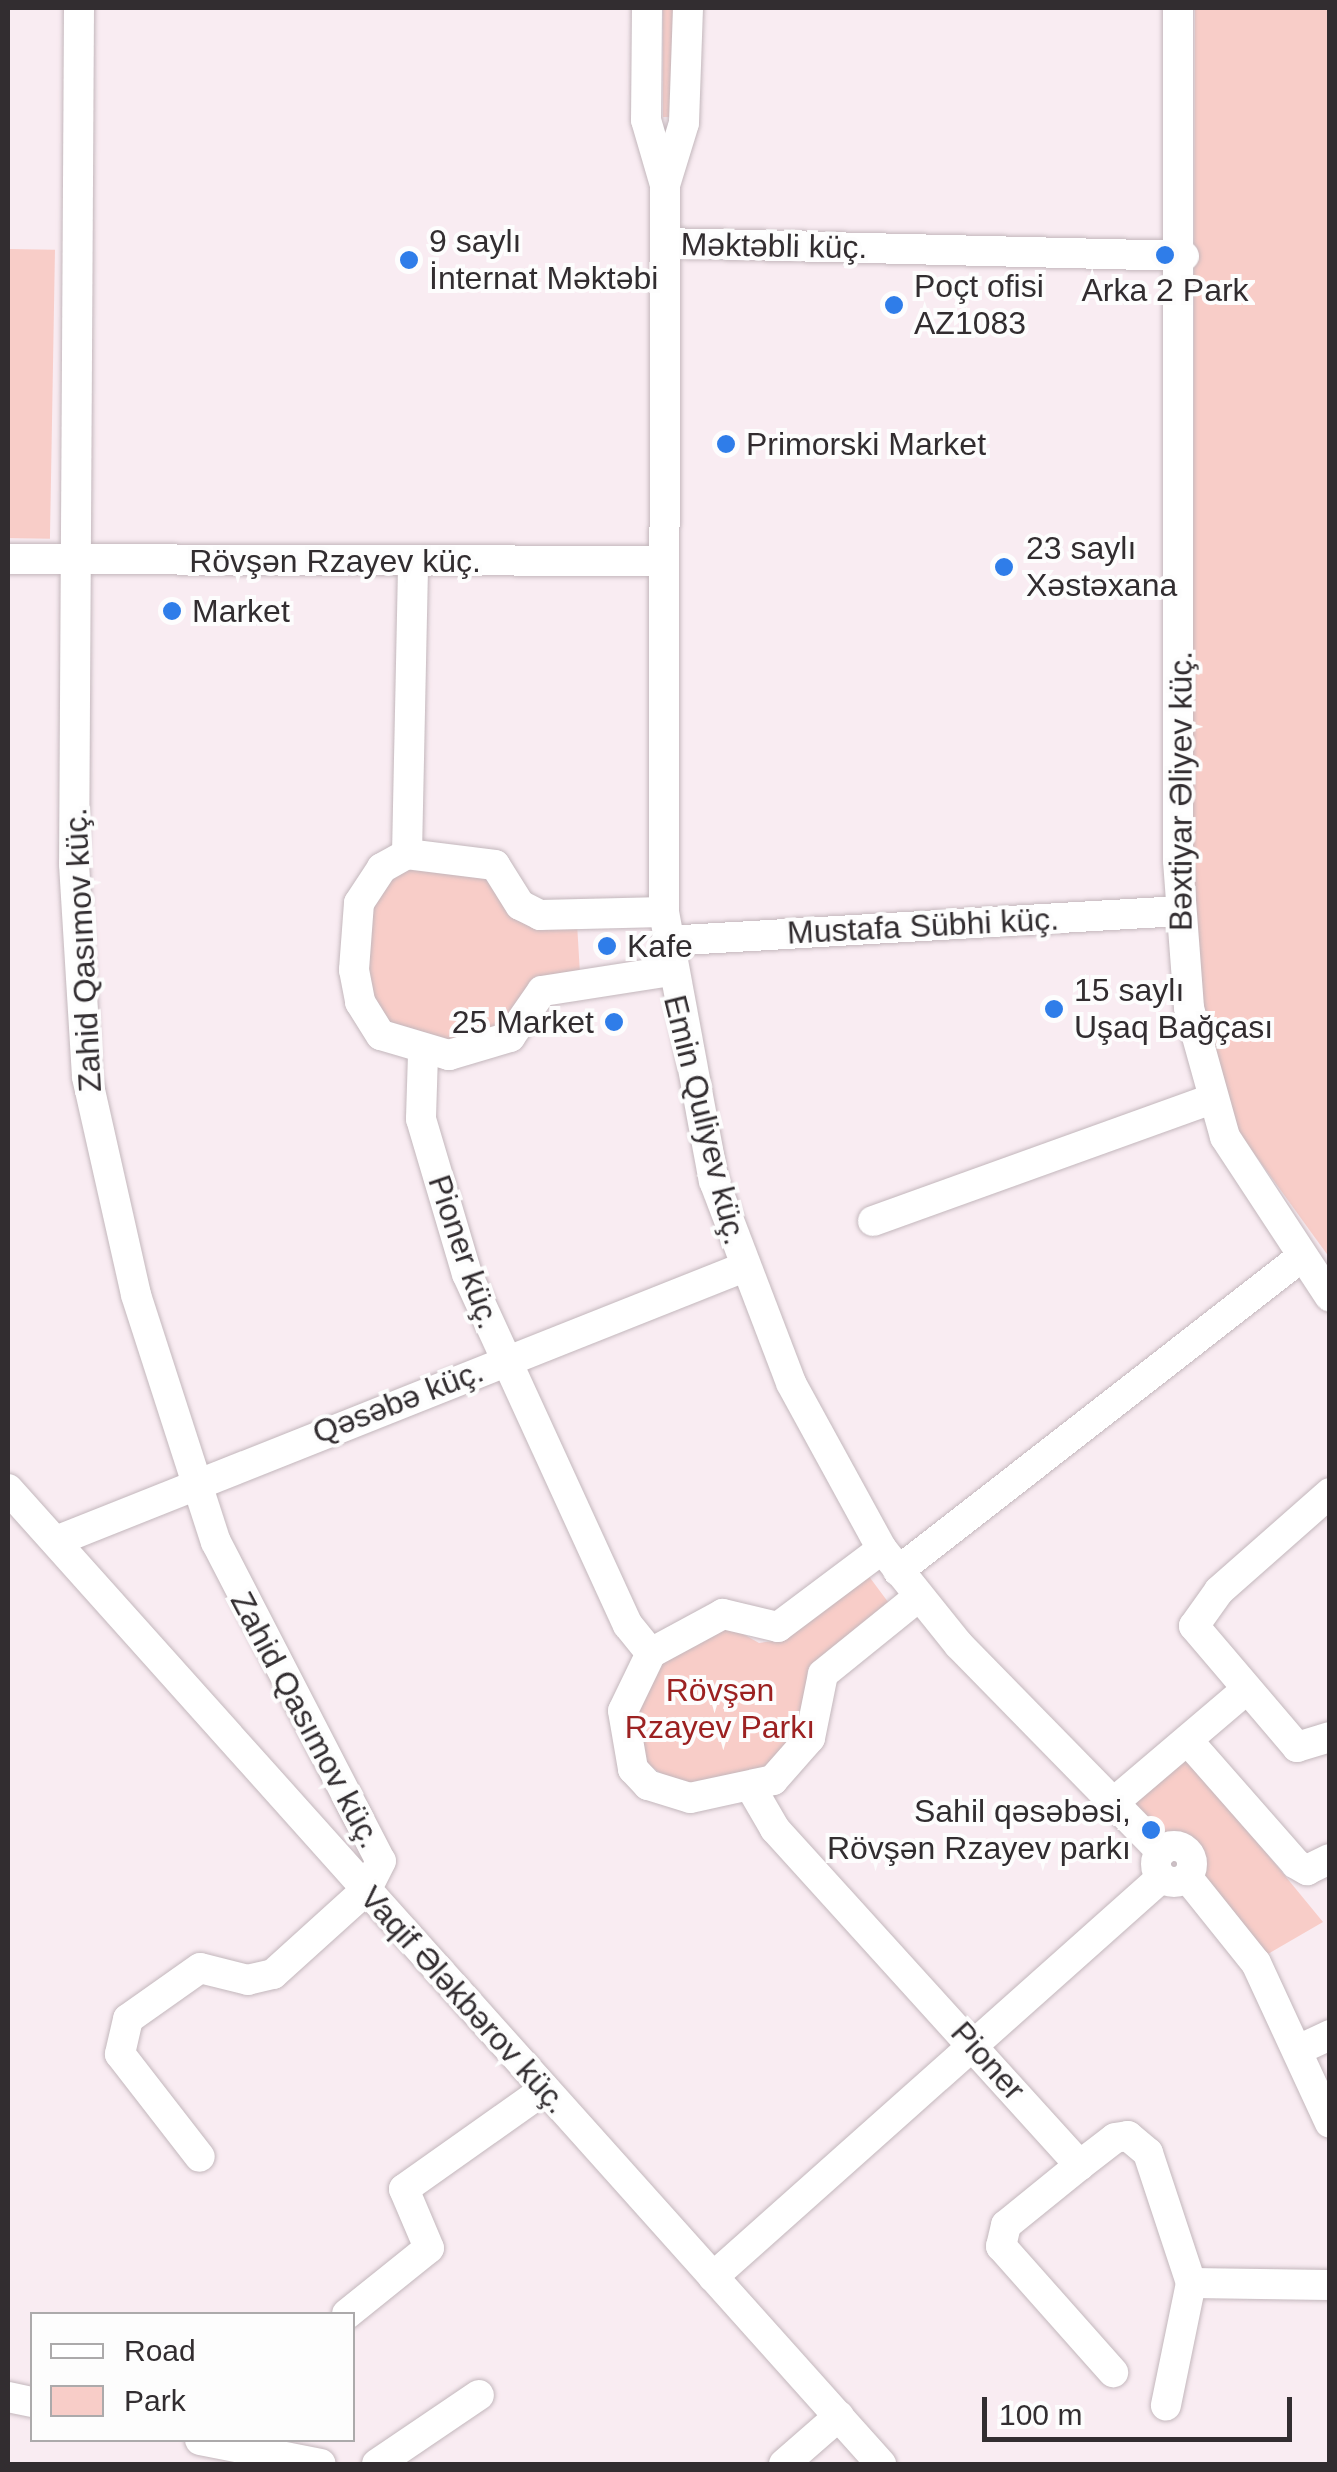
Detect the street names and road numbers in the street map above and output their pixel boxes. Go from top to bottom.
street label: Məktəbli küç. [680,225,868,267]
street label: Rövşən Rzayev küç. [189,542,481,580]
street label: Bəxtiyar Əliyev küç. [1162,651,1200,931]
street label: Zahid Qasımov küç. [56,807,110,1093]
street label: Mustafa Sübhi küç. [786,900,1060,952]
street label: Emin Quliyev küç. [655,991,755,1249]
street label: Pioner küç. [420,1170,508,1334]
street label: Qəsəbə küç. [307,1352,489,1452]
street label: Zahid Qasımov küç. [222,1585,390,1855]
street label: Vaqif Ələkbərov küç. [352,1879,576,2121]
street label: Pioner [943,2014,1033,2108]

